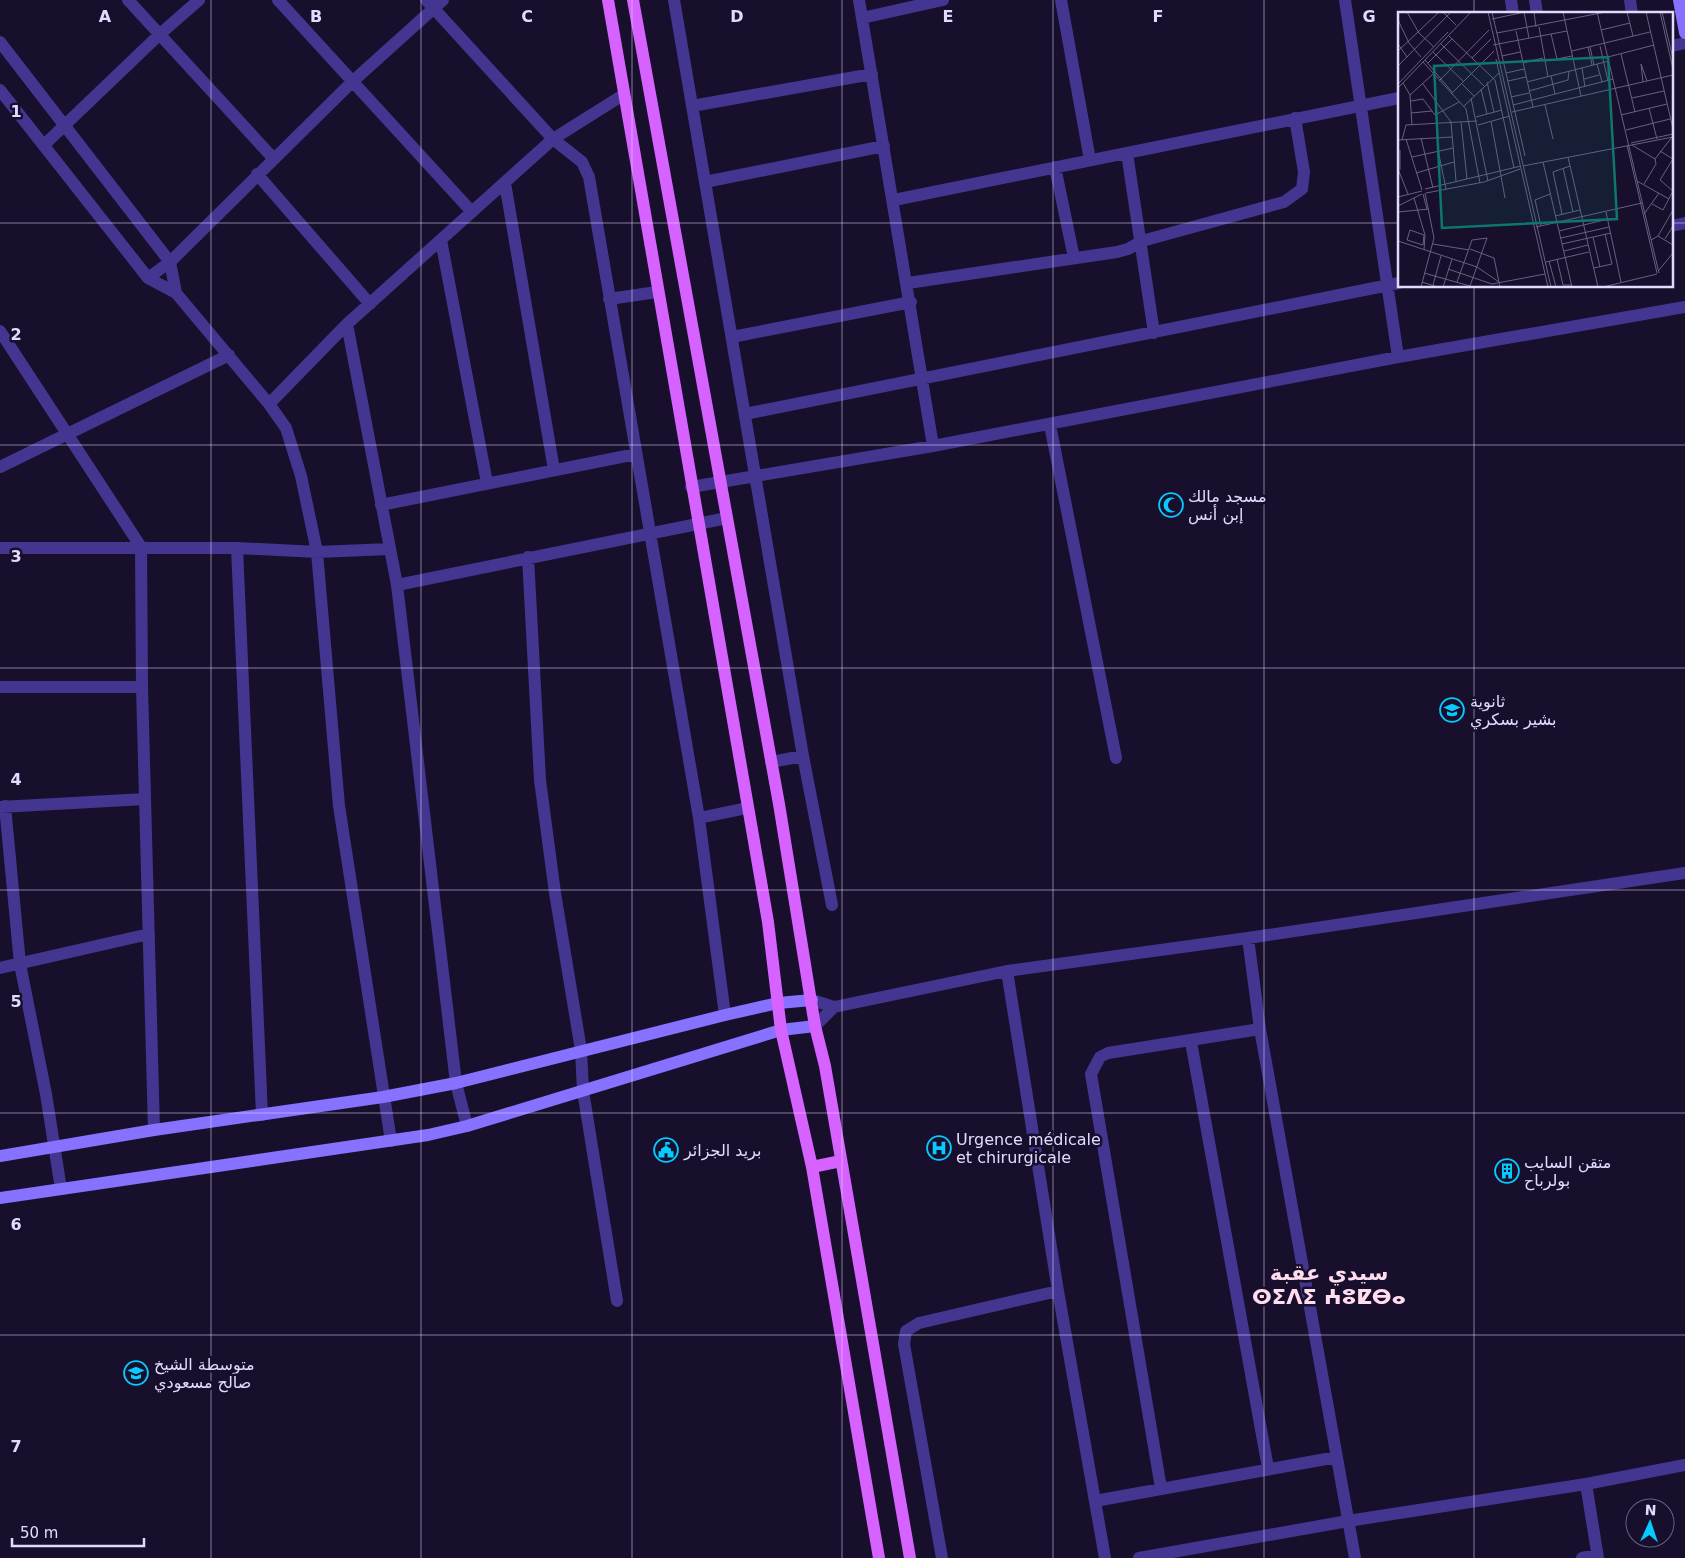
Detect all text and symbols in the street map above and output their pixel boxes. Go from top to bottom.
text: A [99,7,112,26]
text: B [310,7,322,26]
text: C [521,7,533,26]
text: D [730,7,744,26]
text: E [943,7,953,26]
text: F [1153,7,1163,26]
text: G [1362,7,1376,26]
inset map [1398,12,1672,288]
text: 1 [10,102,22,121]
text: 2 [10,325,22,344]
place label: مسجد مالك إبن أنس [1188,487,1266,525]
mosque icon: مسجد مالك إبن أنس [1158,492,1184,518]
text: 3 [10,547,22,566]
place label: ثانوية بشير بسكري [1470,692,1556,730]
school or university icon: ثانوية بشير بسكري [1439,697,1465,723]
text: 4 [10,770,22,789]
text: 5 [10,992,22,1011]
place label: Urgence médicale et chirurgicale [956,1130,1101,1167]
hospital icon: Urgence médicale et chirurgicale [926,1135,952,1161]
public building icon: بريد الجزائر [653,1137,679,1163]
place label: بريد الجزائر [683,1141,761,1161]
place label: متقن السايب بولرباح [1524,1153,1611,1191]
building icon: متقن السايب بولرباح [1494,1158,1520,1184]
text: 6 [10,1215,22,1234]
district label: سيدي عقبة ⵙⵉⴷⵉ ⵄⵓⵇⴱⴰ [1252,1261,1406,1309]
place label: متوسطة الشيخ صالح مسعودي [154,1355,255,1393]
school or university icon: متوسطة الشيخ صالح مسعودي [123,1360,149,1386]
text: 7 [10,1437,22,1456]
north arrow [1625,1498,1675,1548]
text: N [1644,1502,1657,1518]
scale bar [12,1516,145,1548]
text: 50 m [20,1524,58,1542]

